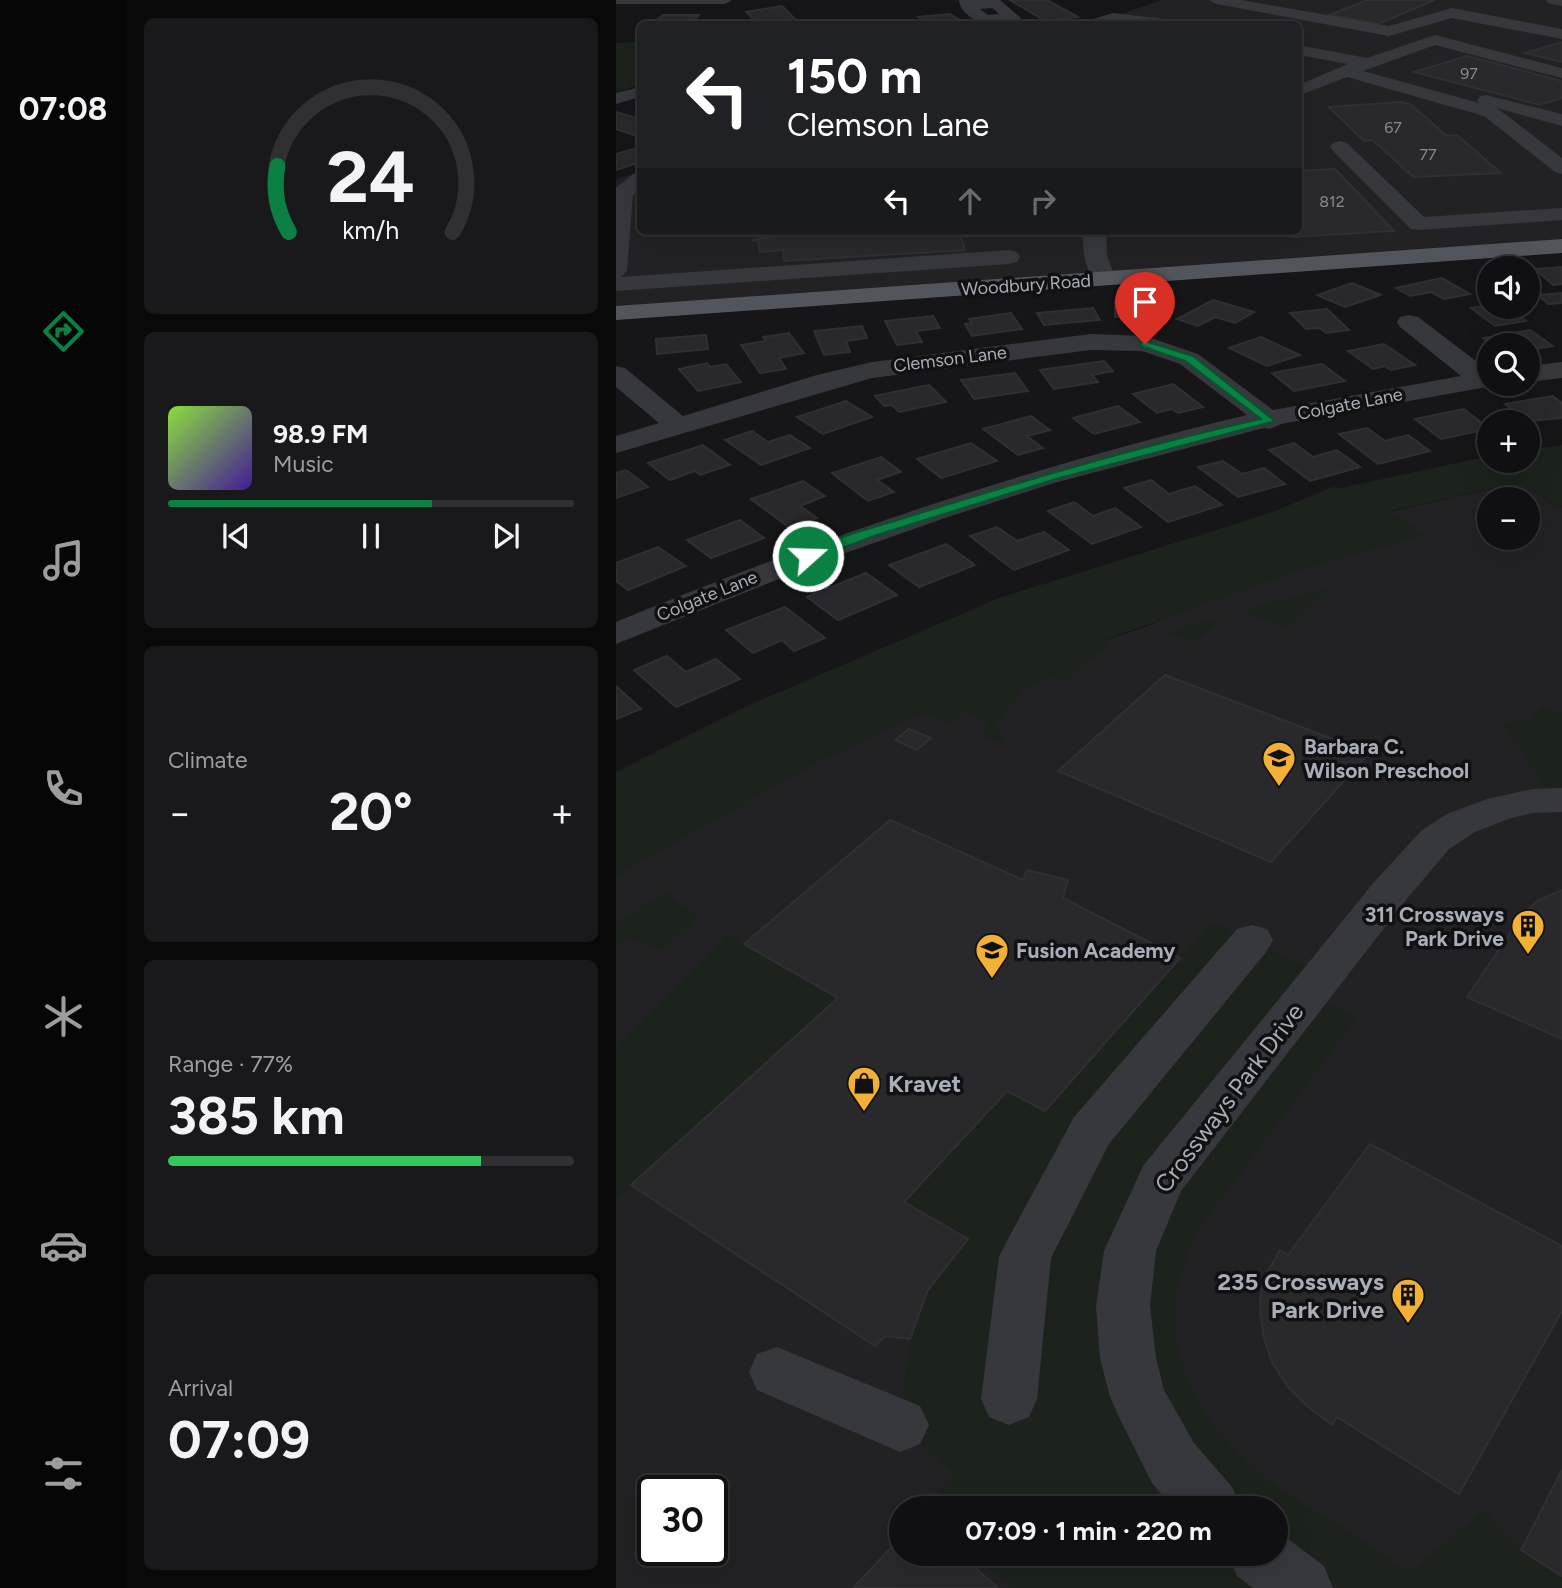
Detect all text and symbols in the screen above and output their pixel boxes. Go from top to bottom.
text: 150 m [787,46,922,105]
icon: left [672,49,763,140]
house number: 97 [1460,64,1478,83]
text: 07:08 [19,90,107,128]
text: Clemson Lane [787,106,989,144]
house number: 67 [1384,118,1402,137]
text: 24 [327,133,415,220]
house number: 77 [1419,145,1437,164]
icon: left [878,182,916,220]
icon: ahead [951,182,989,220]
icon: right [1024,182,1062,220]
house number: 812 [1319,192,1345,211]
text: km/h [342,215,400,245]
map controls [1477,256,1540,550]
button: sound [1477,256,1540,319]
street label: Woodbury Road [960,269,1092,301]
pin [1115,272,1175,344]
icon: arrive [1126,283,1164,321]
icon: directions [39,307,88,356]
button: search [1477,333,1540,396]
street label: Clemson Lane [892,341,1008,377]
street label: Colgate Lane [1296,383,1405,425]
button: + [1477,410,1540,473]
text: 98.9 FM [273,418,368,450]
text: Music [273,450,334,478]
button: − [1477,487,1540,550]
icon: previous [217,517,255,555]
icon: pause [352,517,390,555]
icon: next [487,517,525,555]
position arrow [771,519,845,593]
icon: music [39,536,88,585]
street label: Colgate Lane [653,566,761,626]
place label: Barbara C. Wilson Preschool [1304,734,1469,783]
school or university icon: Barbara C. Wilson Preschool [1260,739,1298,788]
text: Climate [168,746,247,774]
icon: phone [39,764,88,813]
text: 20° [329,781,413,843]
text: − [168,790,192,836]
text: + [550,790,574,836]
place label: 311 Crossways Park Drive [1365,902,1504,951]
building icon: 311 Crossways Park Drive [1509,907,1547,956]
school or university icon: Fusion Academy [973,931,1011,980]
place label: Fusion Academy [1016,938,1176,963]
icon: climate [39,992,88,1041]
street label: Crossways Park Drive [1148,998,1310,1198]
text: Range · 77% [168,1050,293,1078]
shop icon: Kravet [845,1064,883,1113]
place label: Kravet [888,1069,961,1098]
text: 385 km [168,1085,345,1147]
icon: car [39,1221,88,1270]
place label: 235 Crossways Park Drive [1217,1267,1384,1324]
building icon: 235 Crossways Park Drive [1389,1276,1427,1325]
text: Arrival [168,1374,233,1402]
text: 07:09 [168,1409,310,1471]
icon: filters [39,1449,88,1498]
speed limit sign: 30 [637,1475,728,1566]
text: 07:09 · 1 min · 220 m [965,1515,1212,1547]

